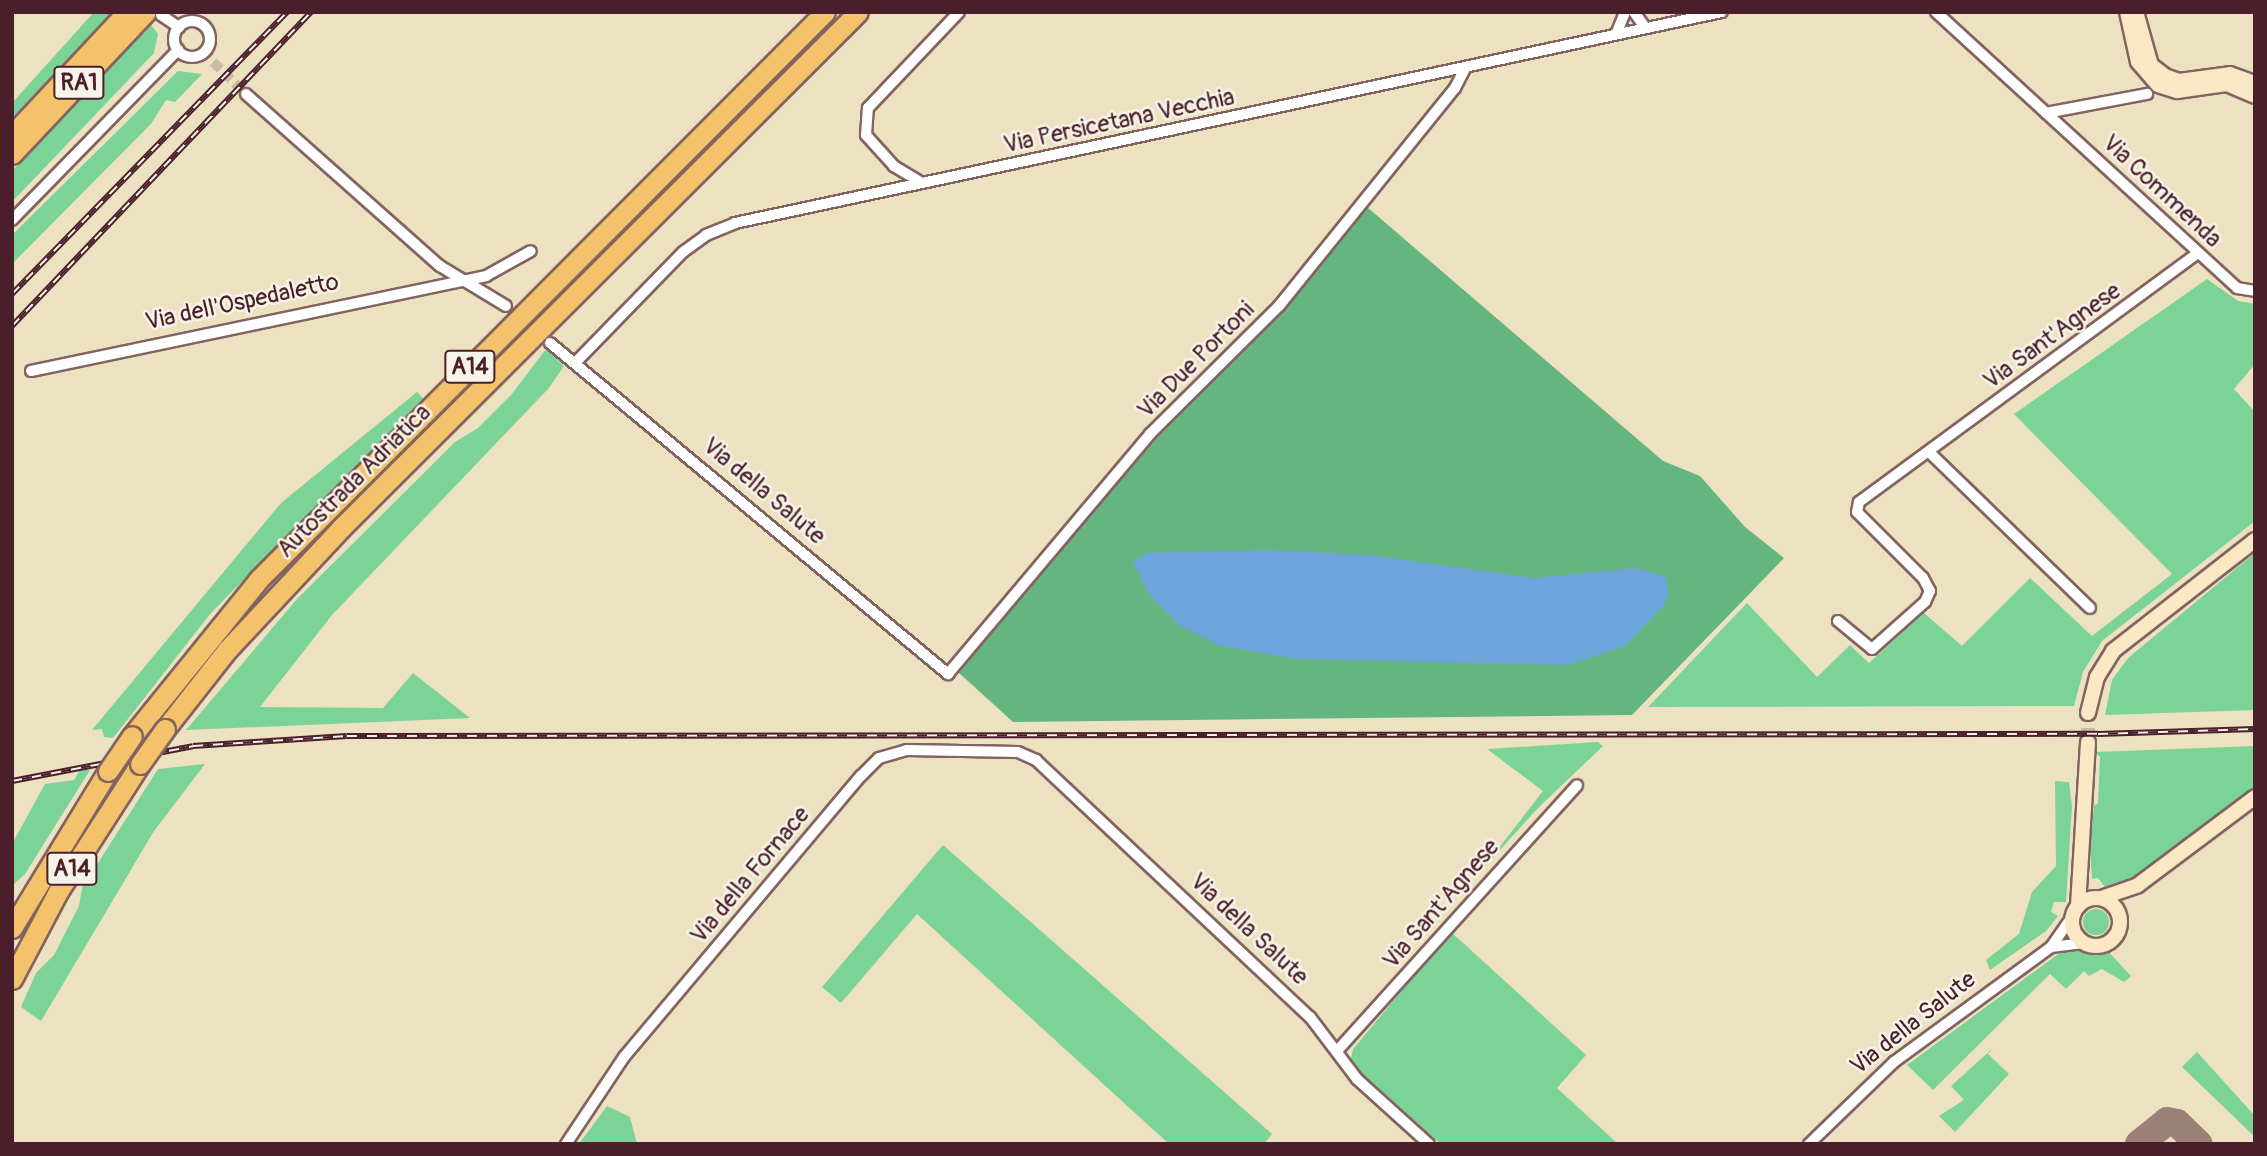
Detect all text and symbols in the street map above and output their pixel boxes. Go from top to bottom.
road number: RA1 [53,64,105,102]
street label: Via Persicetana Vecchia [1001,82,1237,160]
street label: Via Commenda [2096,128,2228,254]
street label: Via dell'Ospedaletto [143,267,341,337]
street label: Via Sant'Agnese [1978,276,2126,396]
street label: Via Due Portoni [1132,296,1260,424]
road number: A14 [444,348,496,386]
street label: Autostrada Adriatica [271,398,437,564]
street label: Via della Salute [697,431,831,551]
street label: Via della Fornace [684,801,816,949]
street label: Via Sant'Agnese [1377,833,1505,975]
road number: A14 [46,849,98,888]
street label: Via della Salute [1184,867,1314,991]
street label: Via della Salute [1845,965,1981,1081]

